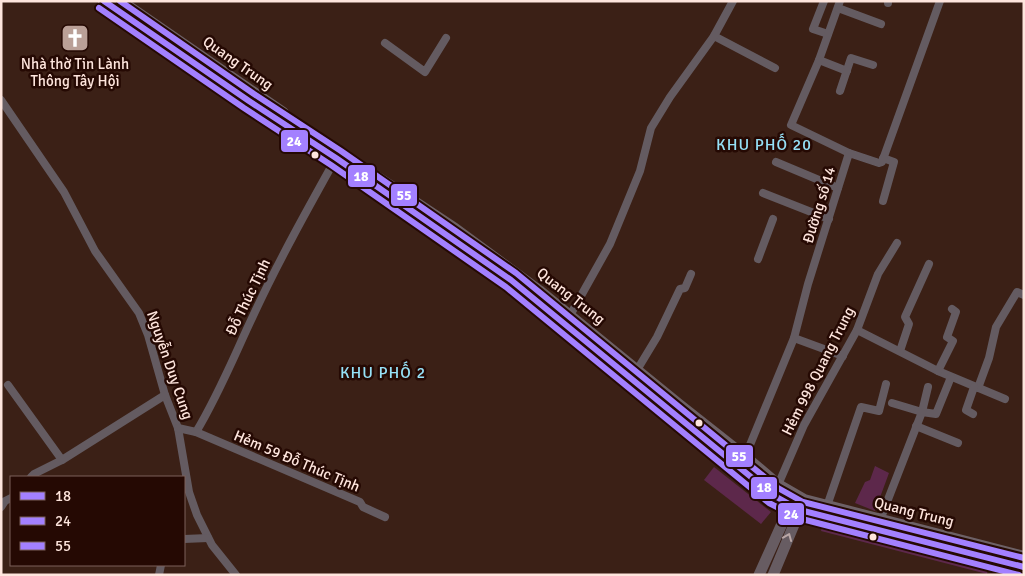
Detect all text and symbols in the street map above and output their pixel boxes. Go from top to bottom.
church icon: Nhà thờ Tin Lành Thông Tây Hội [60,23,90,53]
street label: Quang Trung [199,32,277,94]
place label: Nhà thờ Tin Lành Thông Tây Hội [21,55,129,90]
line badge: 24 [280,129,309,153]
text: 24 [286,133,302,150]
district label: KHU PHỐ 20 [716,133,812,155]
unlabelled marker [310,150,320,160]
line badge: 18 [347,164,376,188]
street label: Đường số 14 [799,164,839,246]
text: 18 [353,168,369,185]
line badge: 55 [390,183,418,207]
text: 55 [396,187,412,204]
street label: Đỗ Thúc Tịnh [221,255,274,338]
street label: Quang Trung [533,264,609,328]
street label: Hẻm 998 Quang Trung [778,304,858,438]
street label: Nguyễn Duy Cung [143,308,198,422]
district label: KHU PHỐ 2 [340,361,426,383]
unlabelled marker [694,418,704,428]
street label: Hẻm 59 Đỗ Thúc Tịnh [231,425,363,496]
line badge: 55 [725,444,754,468]
text: 55 [731,448,747,465]
legend [10,476,185,566]
line badge: 18 [750,476,778,500]
text: 18 [756,479,772,496]
text: 18 [55,487,71,505]
street label: Quang Trung [872,493,956,531]
line badge: 24 [777,502,805,526]
text: 24 [783,506,799,523]
text: 24 [55,512,71,530]
unlabelled marker [868,532,878,542]
one-way arrow [782,534,792,542]
text: 55 [55,537,71,555]

